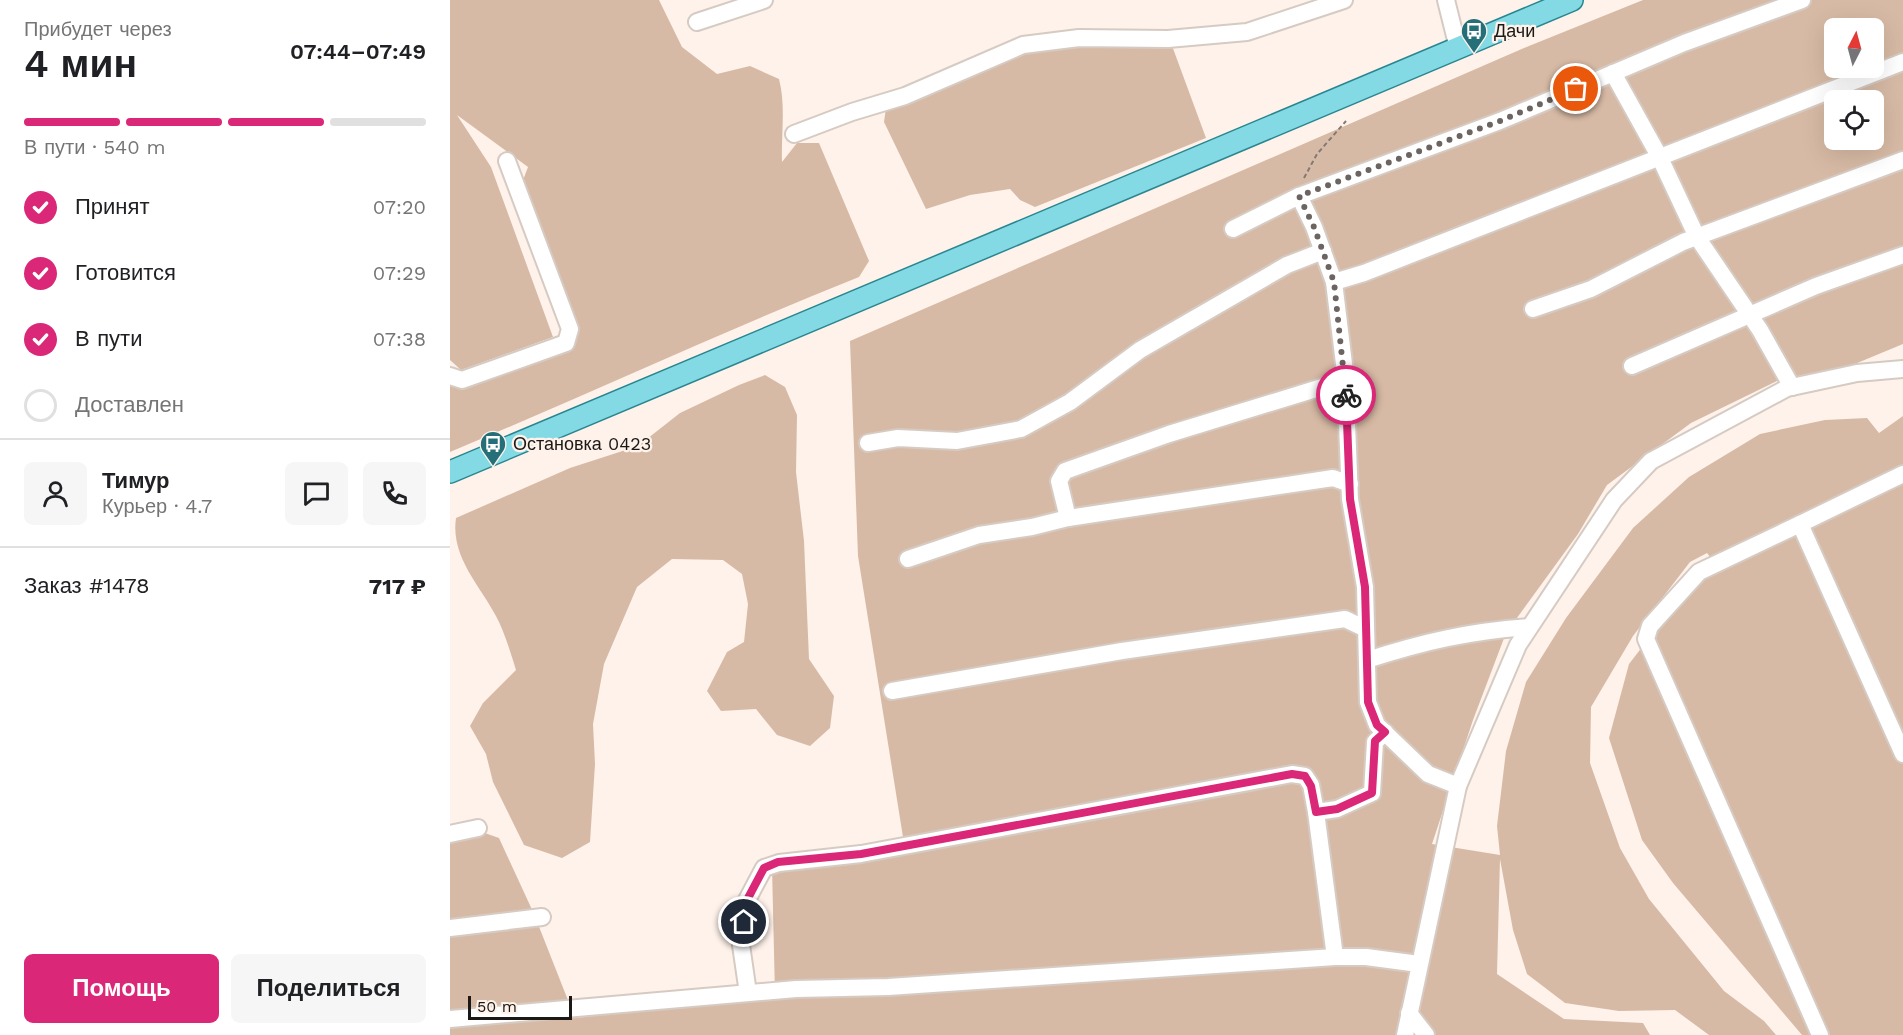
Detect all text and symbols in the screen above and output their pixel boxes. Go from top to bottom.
bus stop icon: Дачи [1459,16,1489,54]
text: Прибудет через [24,17,172,41]
north arrow [1824,18,1884,78]
map controls [1824,18,1884,150]
place label: Дачи [1494,20,1535,41]
text: 07:44–07:49 [290,39,426,64]
text: 4 мин [24,41,137,86]
pin [1550,63,1601,114]
icon: bag [1559,72,1592,105]
button: locate [1824,90,1884,150]
text: В пути · 540 m [24,135,166,159]
icon: check [24,191,57,224]
text: Принят [75,194,149,219]
text: 07:20 [373,195,426,219]
icon: check [24,257,57,290]
text: Готовится [75,260,176,285]
text: 07:29 [373,261,426,285]
icon: check [24,323,57,356]
text: В пути [75,326,142,351]
text: 07:38 [373,327,426,351]
courier [1316,365,1376,425]
icon: bike [1330,379,1363,412]
text: Доставлен [75,392,184,417]
bus stop icon: Остановка 0423 [478,429,508,467]
place label: Остановка 0423 [513,433,651,454]
button: person [24,462,87,525]
button: chat [285,462,348,525]
button: phone [363,462,426,525]
text: Тимур [102,468,170,493]
text: Курьер · 4.7 [102,494,212,518]
text: Заказ #1478 [24,573,150,598]
text: 717 ₽ [369,574,426,599]
pin [718,896,769,947]
icon: home [727,905,760,938]
button: Помощь [24,954,219,1023]
button: Поделиться [231,954,426,1023]
scale bar [468,993,572,1020]
text: 50 m [477,997,517,1016]

